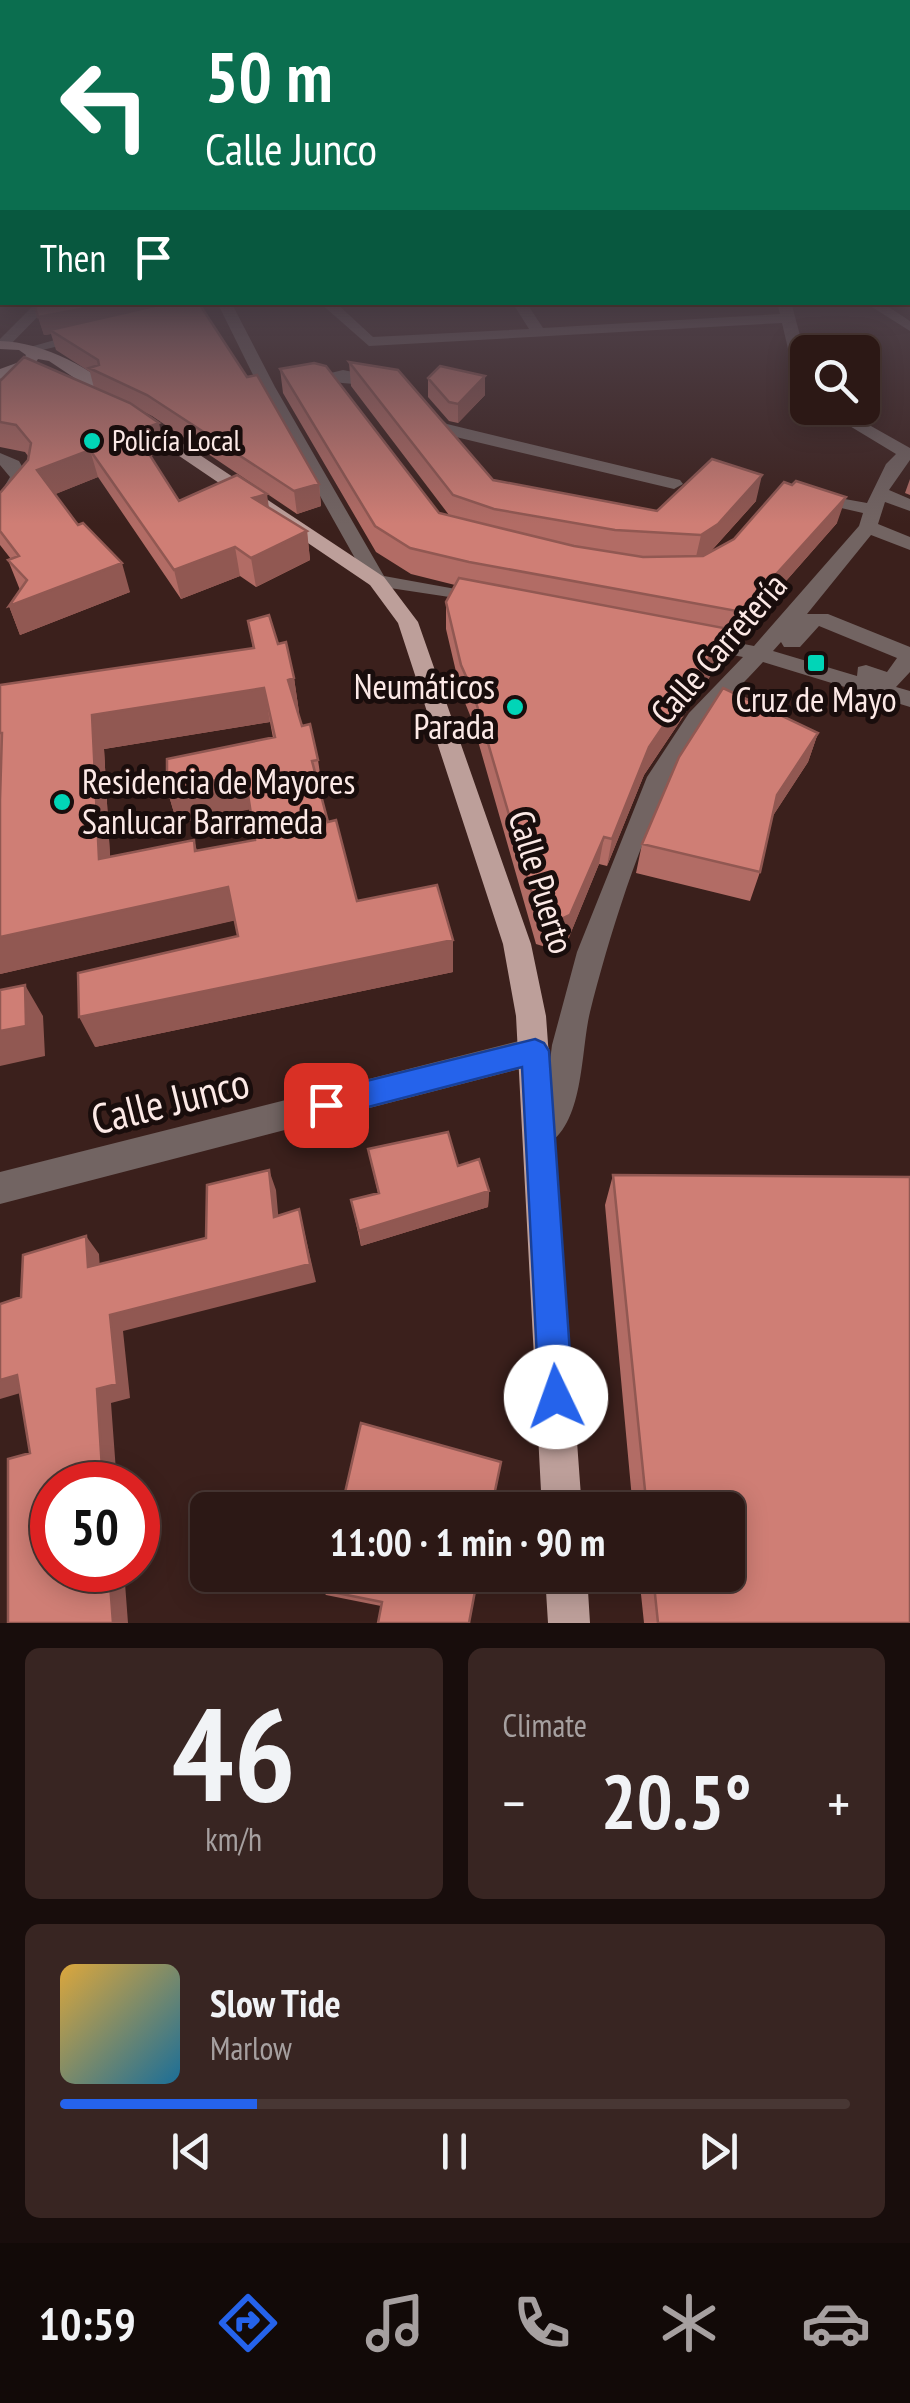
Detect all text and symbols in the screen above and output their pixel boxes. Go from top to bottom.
text: 50 m [205,31,333,121]
icon: left [40,40,170,170]
text: Calle Junco [205,119,377,177]
icon: arrive [126,230,181,285]
text: Then [40,233,106,282]
map controls [790,335,880,425]
button: search [790,335,880,425]
place label: Policía Local [112,420,240,459]
marker: Policía Local [81,430,103,452]
street label: Calle Carretería [640,563,797,734]
marker: Cruz de Mayo [805,652,827,674]
place label: Neumáticos Parada [354,663,495,749]
place label: Cruz de Mayo [735,676,897,722]
marker: Neumáticos Parada [504,696,526,718]
place label: Residencia de Mayores Sanlucar Barrameda [82,758,355,844]
marker: Residencia de Mayores Sanlucar Barrameda [51,791,73,813]
street label: Calle Puerto [498,805,585,959]
street label: Calle Junco [85,1054,254,1147]
pin [284,1063,369,1148]
icon: arrive [299,1078,354,1133]
position arrow [504,1345,608,1449]
speed limit sign: 50 [30,1462,160,1592]
text: 11:00 · 1 min · 90 m [330,1517,605,1566]
text: 46 [172,1669,296,1837]
text: Climate [503,1704,587,1746]
text: 20.5° [601,1753,752,1850]
text: − [503,1767,525,1838]
text: + [827,1767,850,1838]
text: km/h [205,1818,262,1860]
text: Slow Tide [210,1978,341,2027]
text: Marlow [210,2027,292,2069]
icon: previous [164,2124,219,2179]
icon: pause [427,2124,482,2179]
icon: next [691,2124,746,2179]
icon: directions [213,2288,283,2358]
icon: music [360,2288,430,2358]
icon: phone [507,2288,577,2358]
icon: climate [654,2288,724,2358]
icon: car [801,2288,871,2358]
text: 10:59 [39,2294,136,2352]

